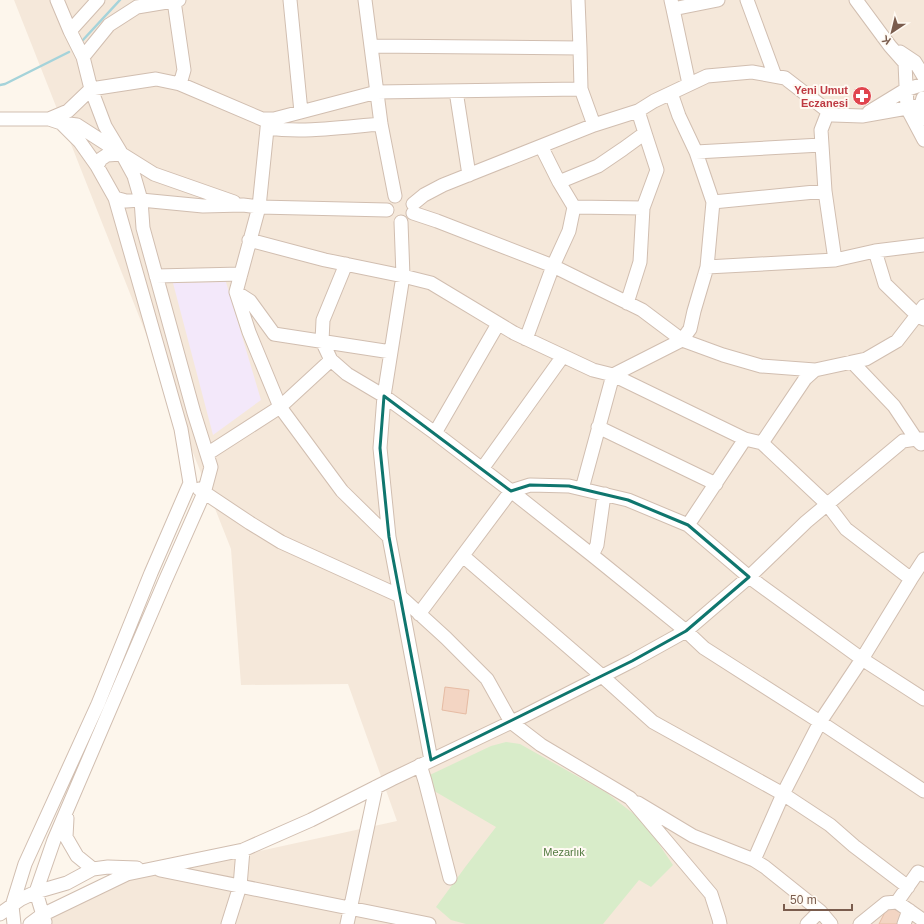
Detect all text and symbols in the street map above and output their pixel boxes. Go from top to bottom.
north arrow [872,12,912,52]
text: K [880,33,893,47]
place label: Yeni Umut Eczanesi [794,84,848,109]
pharmacy icon: Yeni Umut Eczanesi [851,85,873,107]
park label: Mezarlık [543,846,585,858]
scale bar [784,886,852,912]
text: 50 m [790,893,817,907]

